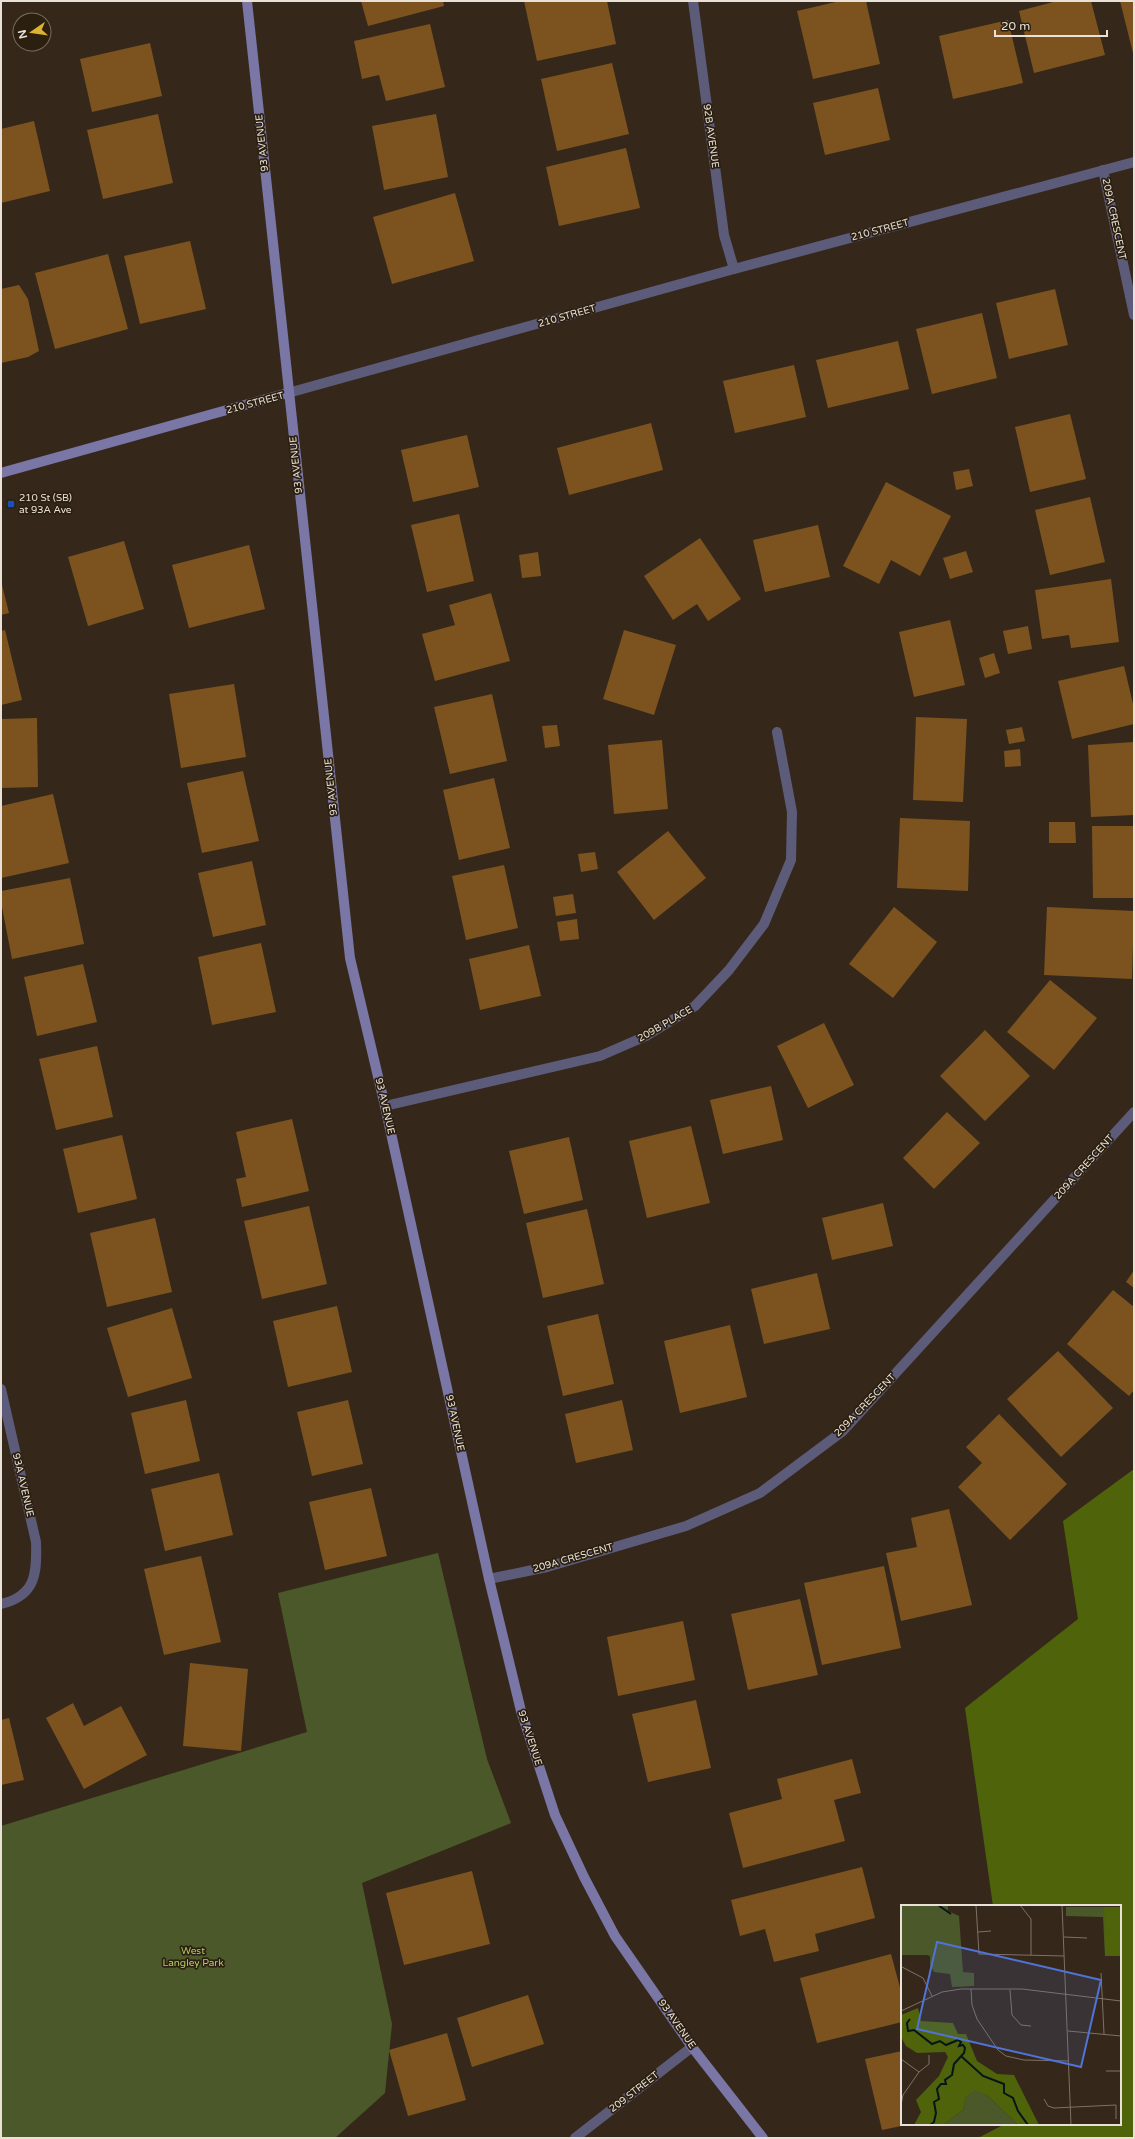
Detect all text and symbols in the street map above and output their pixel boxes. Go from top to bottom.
north arrow [12,12,52,52]
scale bar [995,12,1107,38]
text: 20 m [1001,19,1030,33]
text: N [15,28,30,40]
street label: 92B AVENUE [701,103,721,169]
street label: 93 AVENUE [253,114,271,172]
street label: 209A CRESCENT [1100,177,1128,261]
street label: 210 STREET [850,217,910,243]
street label: 210 STREET [537,302,597,330]
street label: 210 STREET [225,390,285,416]
street label: 93 AVENUE [287,436,305,494]
place label: 210 St (SB) at 93A Ave [19,492,72,516]
marker: 210 St (SB) at 93A Ave [6,499,16,509]
street label: 93 AVENUE [322,758,340,816]
street label: 209B PLACE [635,1003,695,1045]
street label: 93 AVENUE [373,1077,397,1135]
street label: 209A CRESCENT [1052,1132,1116,1202]
street label: 209A CRESCENT [832,1371,898,1439]
street label: 93 AVENUE [443,1394,467,1452]
street label: 93A AVENUE [10,1452,36,1518]
street label: 209A CRESCENT [531,1541,615,1575]
street label: 93 AVENUE [515,1709,545,1767]
inset map [901,1905,1121,2125]
park label: West Langley Park [162,1945,224,1969]
street label: 93 AVENUE [656,1997,698,2051]
street label: 209 STREET [607,2069,661,2115]

